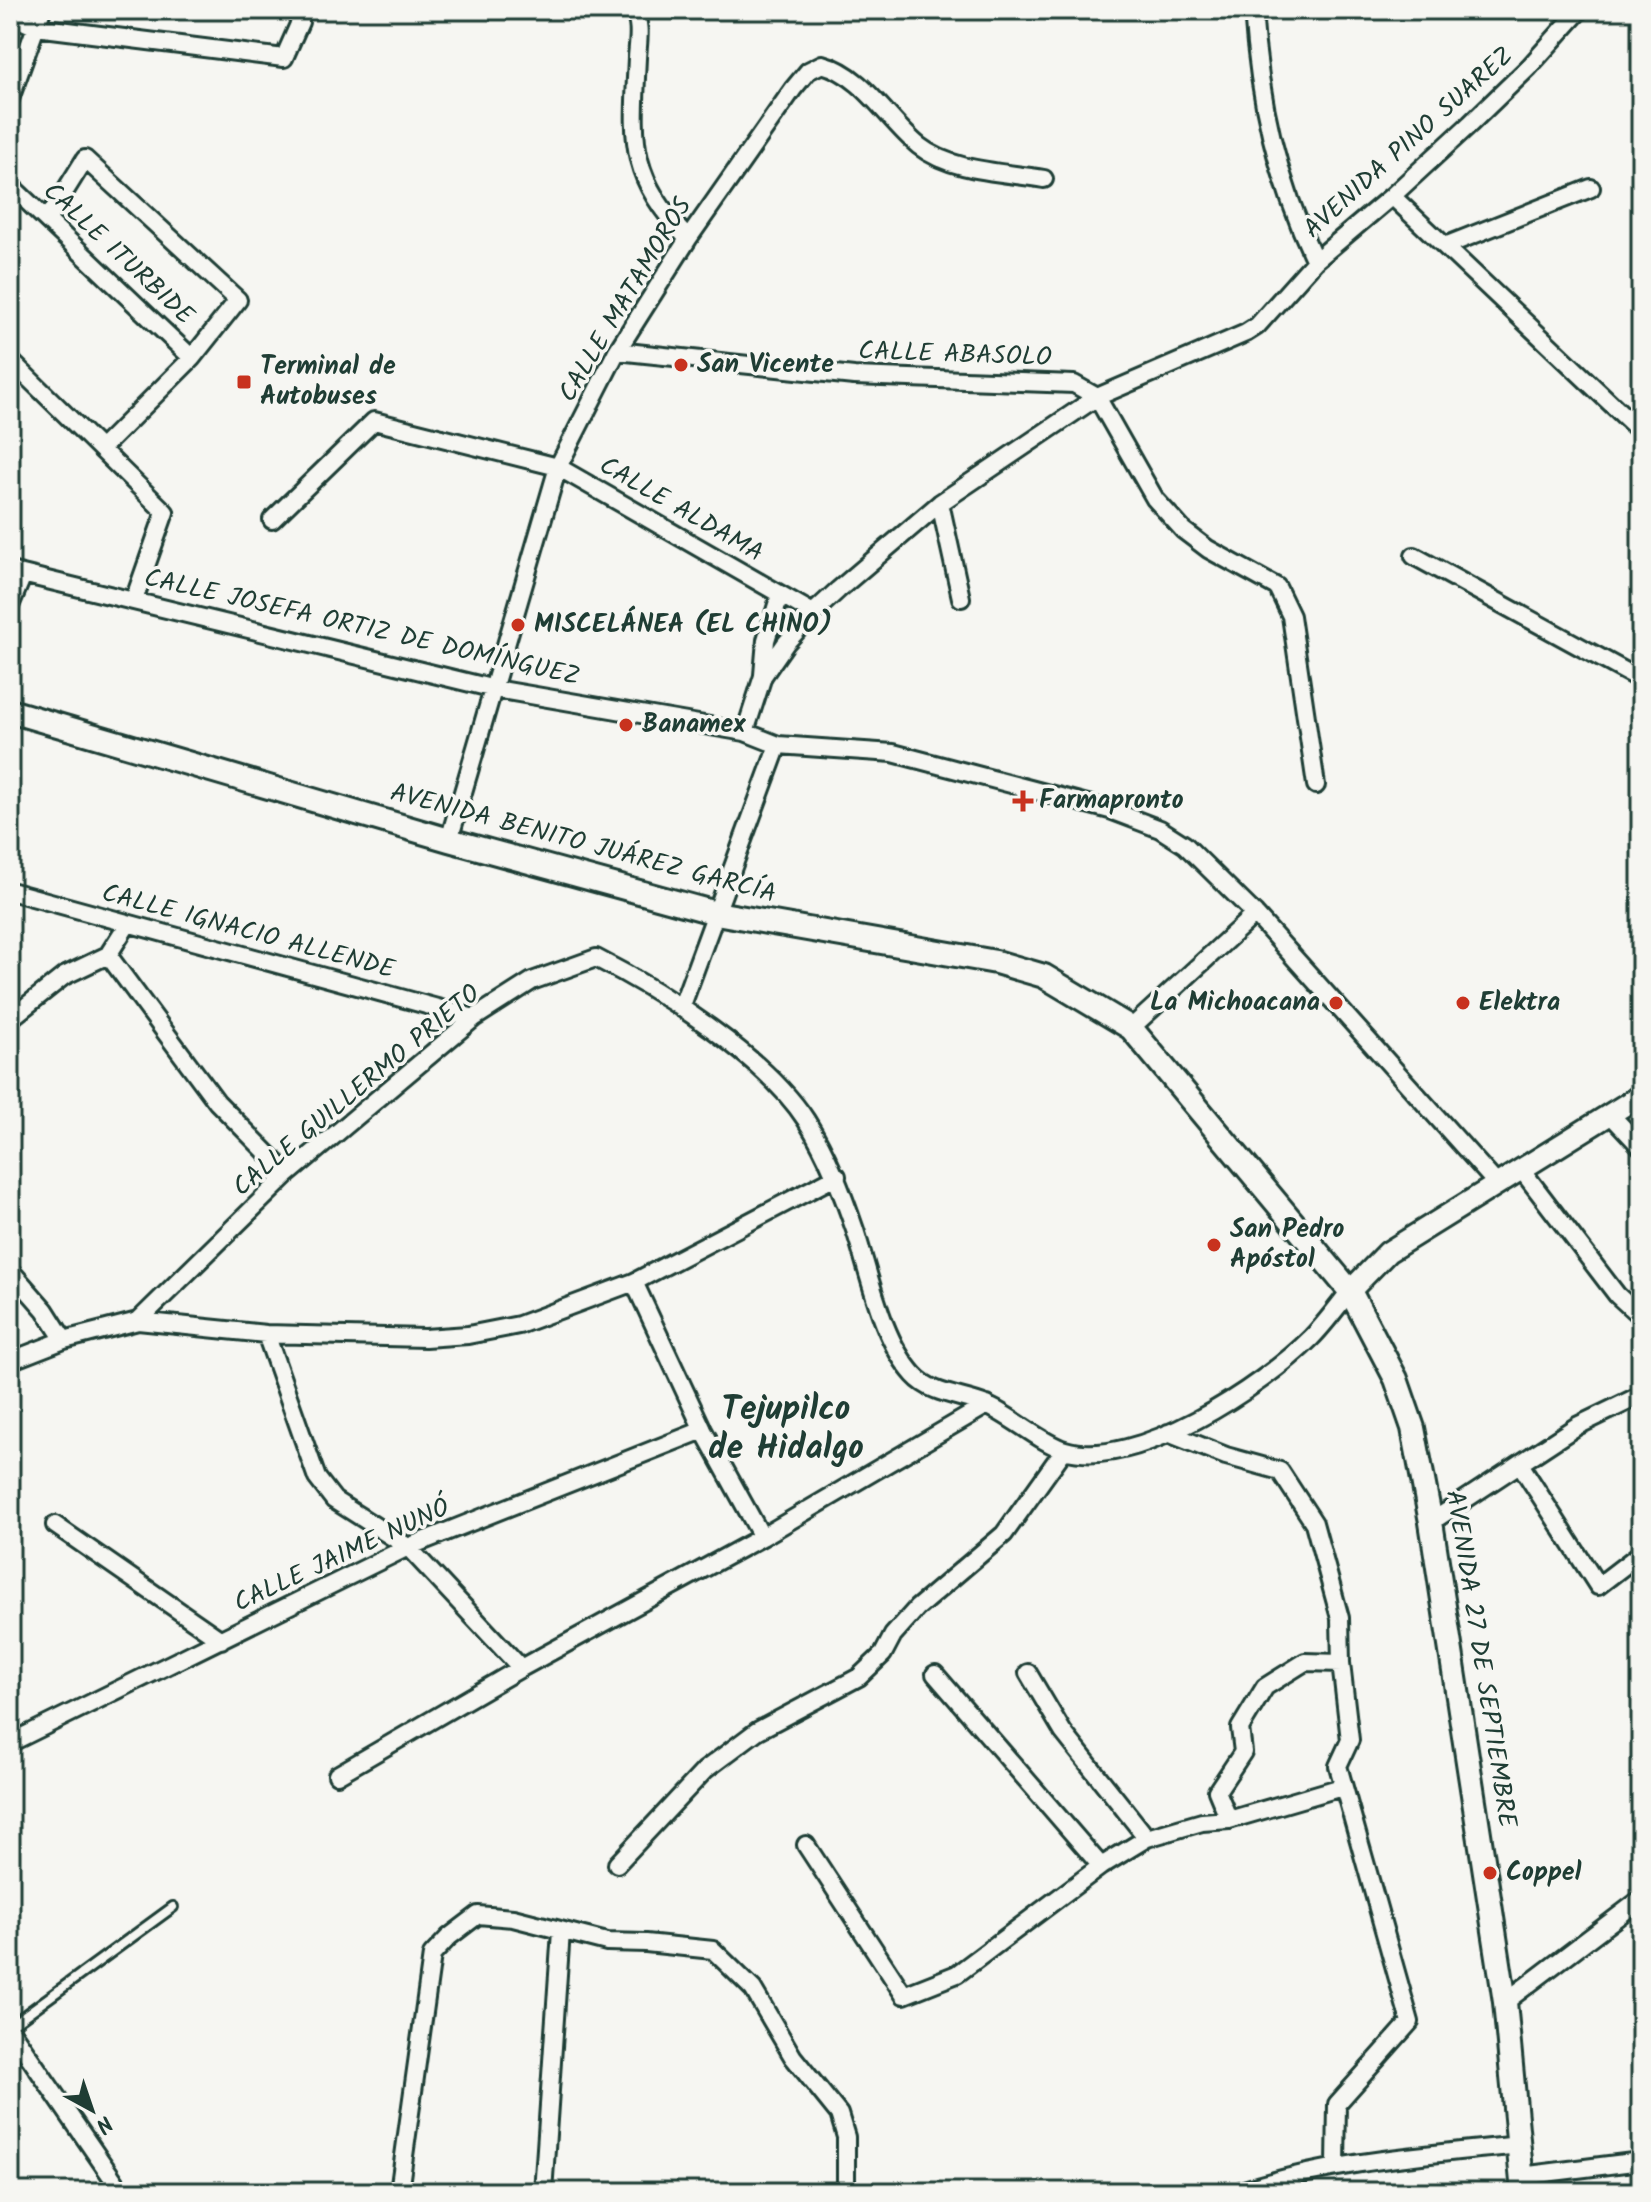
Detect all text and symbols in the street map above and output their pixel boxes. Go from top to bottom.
street label: AVENIDA PINO SUAREZ [1294,37,1524,249]
street label: CALLE ITURBIDE [32,172,204,336]
street label: CALLE MATAMOROS [548,189,704,411]
street label: CALLE ABASOLO [858,331,1052,379]
place label: San Vicente [697,344,834,386]
place label: Terminal de Autobuses [260,346,396,418]
marker: San Vicente [672,356,690,374]
marker: Terminal de Autobuses [235,373,253,391]
street label: CALLE ALDAMA [591,446,771,574]
street label: CALLE JOSEFA ORTIZ DE DOMÍNGUEZ [140,557,584,699]
place label: MISCELÁNEA (EL CHINO) [534,604,832,646]
marker: MISCELÁNEA (EL CHINO) [509,616,527,634]
place label: Banamex [642,704,746,746]
marker: Banamex [617,716,635,734]
street label: AVENIDA BENITO JUÁREZ GARCÍA [385,772,781,916]
place label: Farmapronto [1039,780,1184,822]
marker: Farmapronto [1014,792,1032,810]
street label: CALLE IGNACIO ALLENDE [97,873,400,992]
street label: CALLE GUILLERMO PRIETO [224,974,490,1208]
place label: La Michoacana [1150,982,1320,1024]
place label: Elektra [1479,982,1560,1024]
marker: La Michoacana [1327,994,1345,1012]
marker: Elektra [1454,994,1472,1012]
place label: San Pedro Apóstol [1230,1209,1344,1281]
marker: San Pedro Apóstol [1205,1236,1223,1254]
district label: Tejupilco de Hidalgo [708,1383,864,1476]
street label: CALLE JAIME NUNÓ [227,1487,458,1625]
street label: AVENIDA 27 DE SEPTIEMBRE [1433,1487,1528,1832]
place label: Coppel [1506,1852,1582,1894]
marker: Coppel [1481,1864,1499,1882]
north arrow [52,2070,132,2150]
text: N [87,2106,120,2141]

